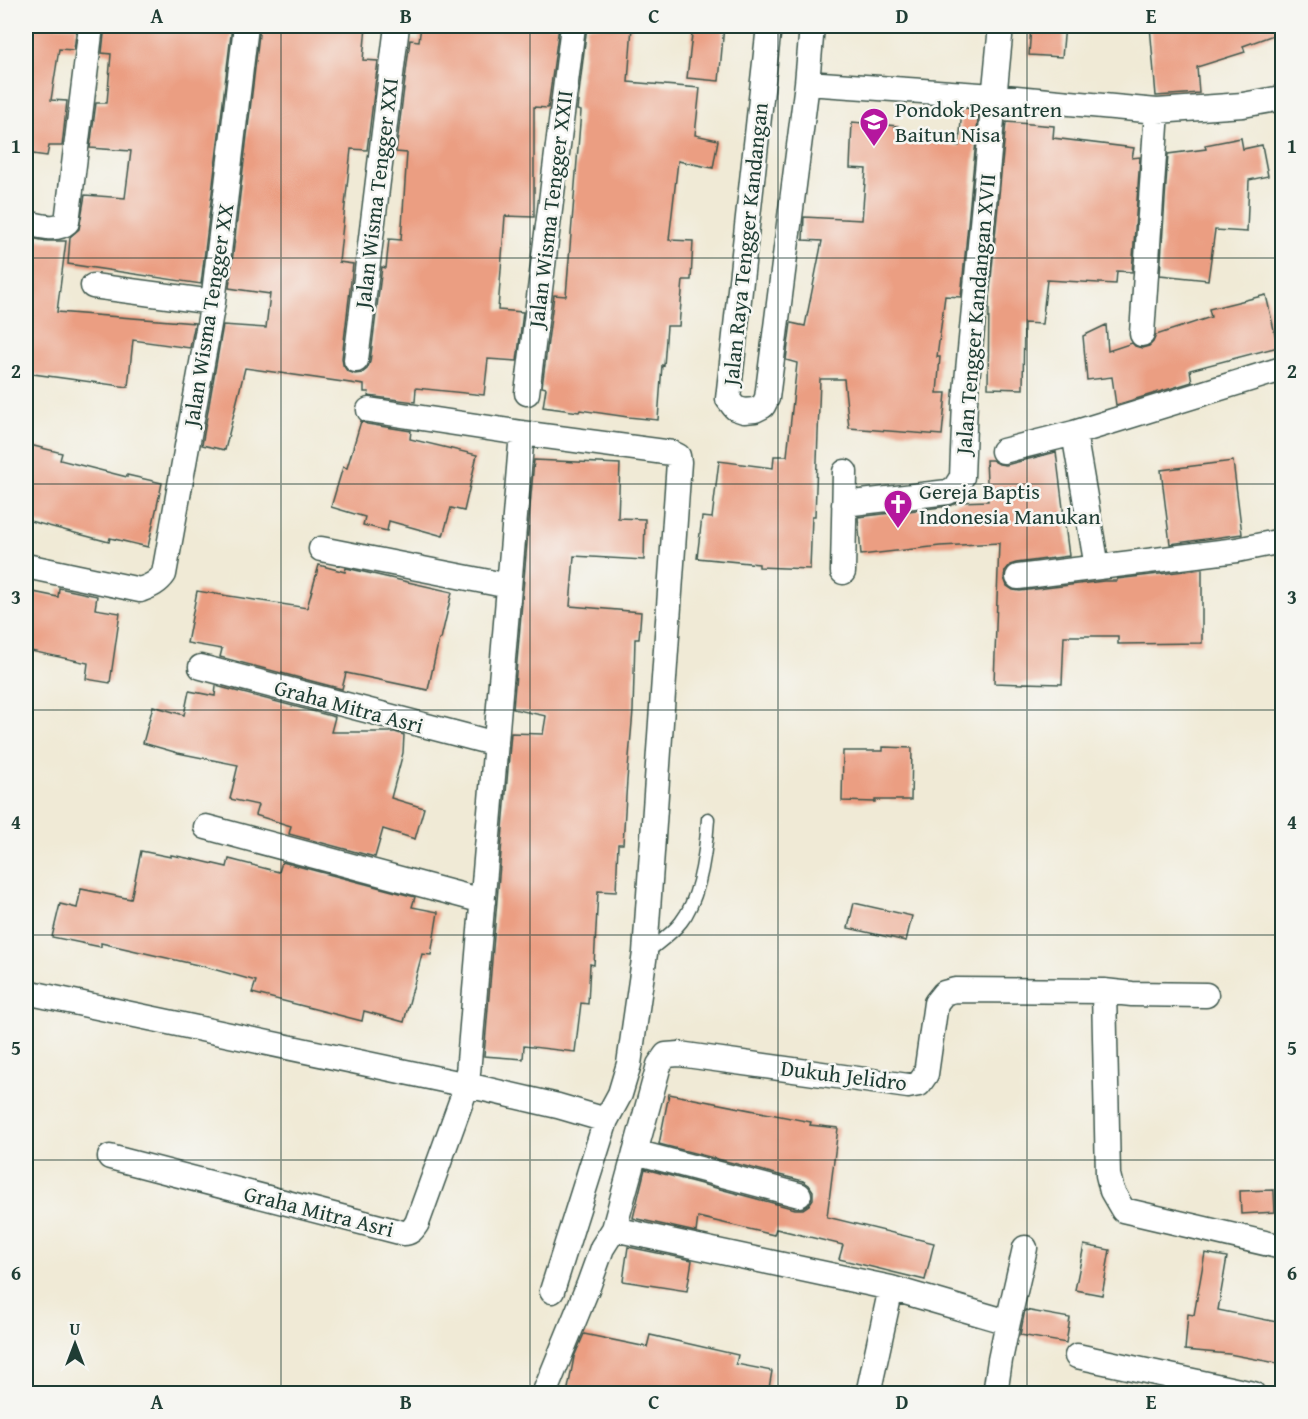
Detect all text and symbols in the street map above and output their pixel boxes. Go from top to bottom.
text: A [151,1,164,30]
text: B [400,1,412,30]
text: C [648,1,660,30]
text: D [895,1,909,30]
text: E [1146,1,1157,30]
street label: Jalan Wisma Tengger XXI [346,76,406,313]
street label: Jalan Wisma Tengger XXII [519,88,580,333]
place label: Pondok Pesantren Baitun Nisa [895,93,1063,150]
street label: Jalan Raya Tengger Kandangan [714,100,776,390]
school or university icon: Pondok Pesantren Baitun Nisa [858,106,890,148]
text: 1 [11,131,21,160]
text: 1 [1287,131,1297,160]
street label: Jalan Tengger Kandangan XVII [947,172,1003,459]
street label: Jalan Wisma Tengger XX [174,201,241,432]
text: 2 [11,356,21,385]
text: 2 [1287,356,1297,385]
place label: Gereja Baptis Indonesia Manukan [919,475,1101,532]
church icon: Gereja Baptis Indonesia Manukan [882,488,914,530]
text: 3 [11,582,21,611]
text: 3 [1287,582,1297,611]
street label: Graha Mitra Asri [271,671,427,741]
text: 4 [11,807,21,836]
text: 4 [1287,807,1297,836]
text: 5 [11,1033,21,1062]
text: 5 [1287,1033,1297,1062]
street label: Dukuh Jelidro [779,1051,909,1099]
street label: Graha Mitra Asri [241,1177,397,1245]
text: 6 [11,1258,21,1287]
text: 6 [1287,1258,1297,1287]
north arrow [45,1314,105,1374]
text: U [70,1317,81,1341]
text: A [151,1387,164,1416]
text: B [400,1387,412,1416]
text: C [648,1387,660,1416]
text: D [895,1387,909,1416]
text: E [1146,1387,1157,1416]

